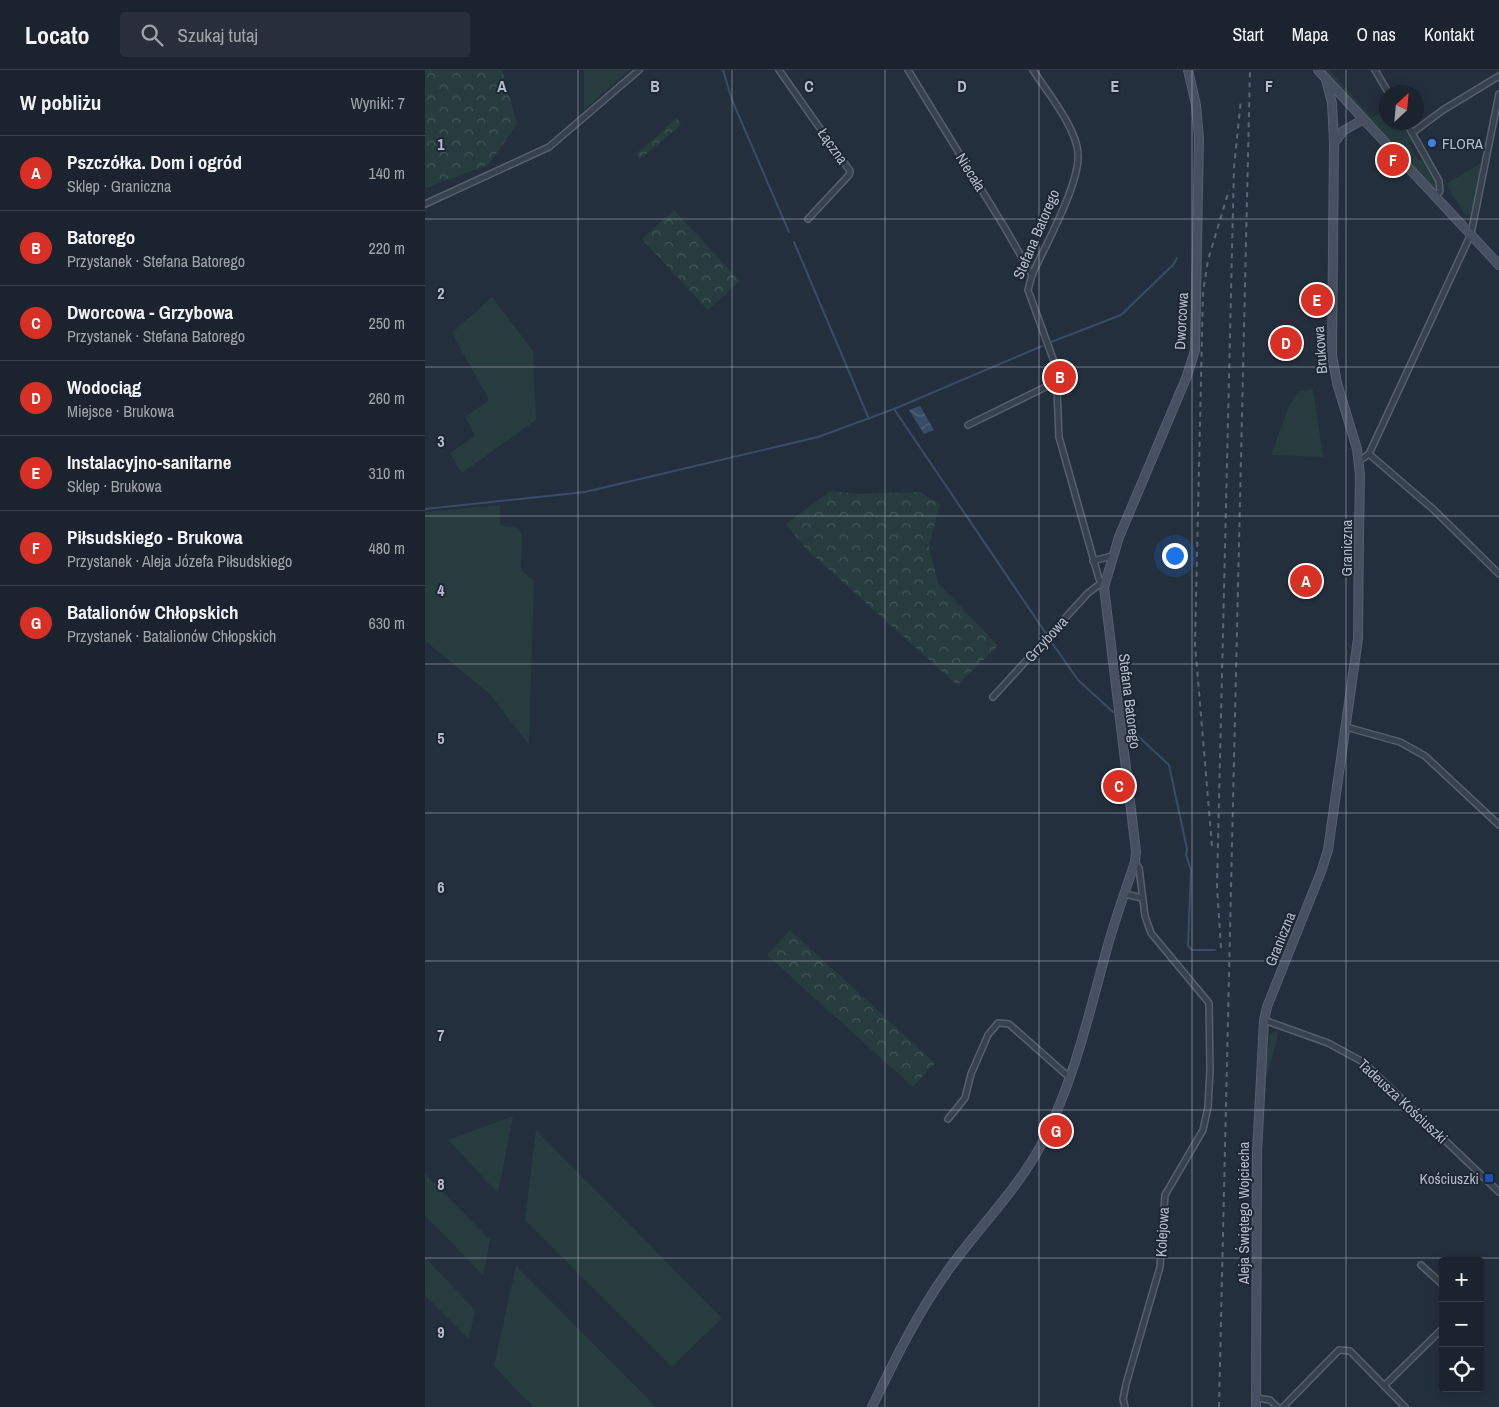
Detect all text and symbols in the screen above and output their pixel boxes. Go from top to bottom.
search box [120,12,470,57]
text: Locato [25,19,90,51]
icon: search [138,21,166,49]
text: Szukaj tutaj [178,22,258,48]
text: Start [1232,22,1264,47]
text: Mapa [1292,22,1329,47]
text: O nas [1357,22,1396,47]
text: Kontakt [1424,22,1474,47]
text: A [497,75,507,97]
text: B [650,75,660,97]
text: C [804,75,814,97]
text: D [957,75,967,97]
text: E [1111,75,1120,97]
text: F [1265,75,1273,97]
north arrow [1379,85,1424,130]
text: W pobliżu [20,88,101,117]
text: Wyniki: 7 [350,92,405,114]
street label: Łączna [813,124,853,168]
text: 1 [437,133,445,155]
place label: FLORA [1442,133,1484,154]
marker: FLORA [1426,137,1438,149]
pin: F [1377,141,1409,179]
text: Pszczółka. Dom i ogród [67,149,242,175]
street label: Niecała [951,149,991,195]
text: A [31,162,41,184]
text: 140 m [369,162,405,184]
text: Sklep · Graniczna [67,175,171,197]
street label: Stefana Batorego [1008,186,1064,282]
text: Batorego [67,224,135,250]
text: B [31,237,41,259]
text: 220 m [369,237,405,259]
text: Przystanek · Stefana Batorego [67,250,245,272]
pin: E [1301,281,1333,319]
text: 2 [437,282,445,304]
street label: Dworcowa [1169,292,1193,350]
text: Dworcowa - Grzybowa [67,299,233,325]
text: C [31,312,41,334]
text: 250 m [369,312,405,334]
pin: D [1270,324,1302,362]
text: Przystanek · Stefana Batorego [67,325,245,347]
street label: Brukowa [1308,325,1332,375]
pin: B [1044,358,1076,396]
text: Wodociąg [67,374,141,400]
text: D [31,387,41,409]
text: 260 m [369,387,405,409]
text: Miejsce · Brukowa [67,400,174,422]
text: 3 [437,430,445,452]
text: Instalacyjno-sanitarne [67,449,232,475]
text: E [32,462,40,484]
text: 310 m [369,462,405,484]
text: Sklep · Brukowa [67,475,162,497]
street label: Graniczna [1336,519,1357,576]
text: Piłsudskiego - Brukowa [67,524,243,550]
text: F [32,537,40,559]
text: 480 m [369,537,405,559]
your location [1162,543,1188,569]
text: Przystanek · Aleja Józefa Piłsudskiego [67,550,292,572]
pin: A [1290,562,1322,600]
text: 4 [437,579,445,601]
text: Batalionów Chłopskich [67,599,238,625]
street label: Grzybowa [1020,611,1072,667]
text: G [31,612,41,634]
text: 630 m [369,612,405,634]
text: Przystanek · Batalionów Chłopskich [67,625,276,647]
street label: Stefana Batorego [1114,652,1146,750]
text: 5 [437,727,445,749]
pin: C [1103,767,1135,805]
text: 6 [437,876,445,898]
street label: Graniczna [1260,909,1300,969]
text: 7 [437,1024,445,1046]
street label: Tadeusza Kościuszki [1353,1054,1453,1148]
pin: G [1040,1112,1072,1150]
street label: Aleja Świętego Wojciecha [1233,1142,1254,1285]
place label: Kościuszki [1420,1168,1479,1189]
marker: Kościuszki [1483,1172,1495,1184]
text: 8 [437,1173,445,1195]
street label: Kolejowa [1150,1206,1174,1257]
map controls [1439,1257,1484,1392]
button: + [1439,1257,1484,1302]
button: − [1439,1302,1484,1347]
text: 9 [437,1321,445,1343]
button: locate [1439,1347,1484,1392]

